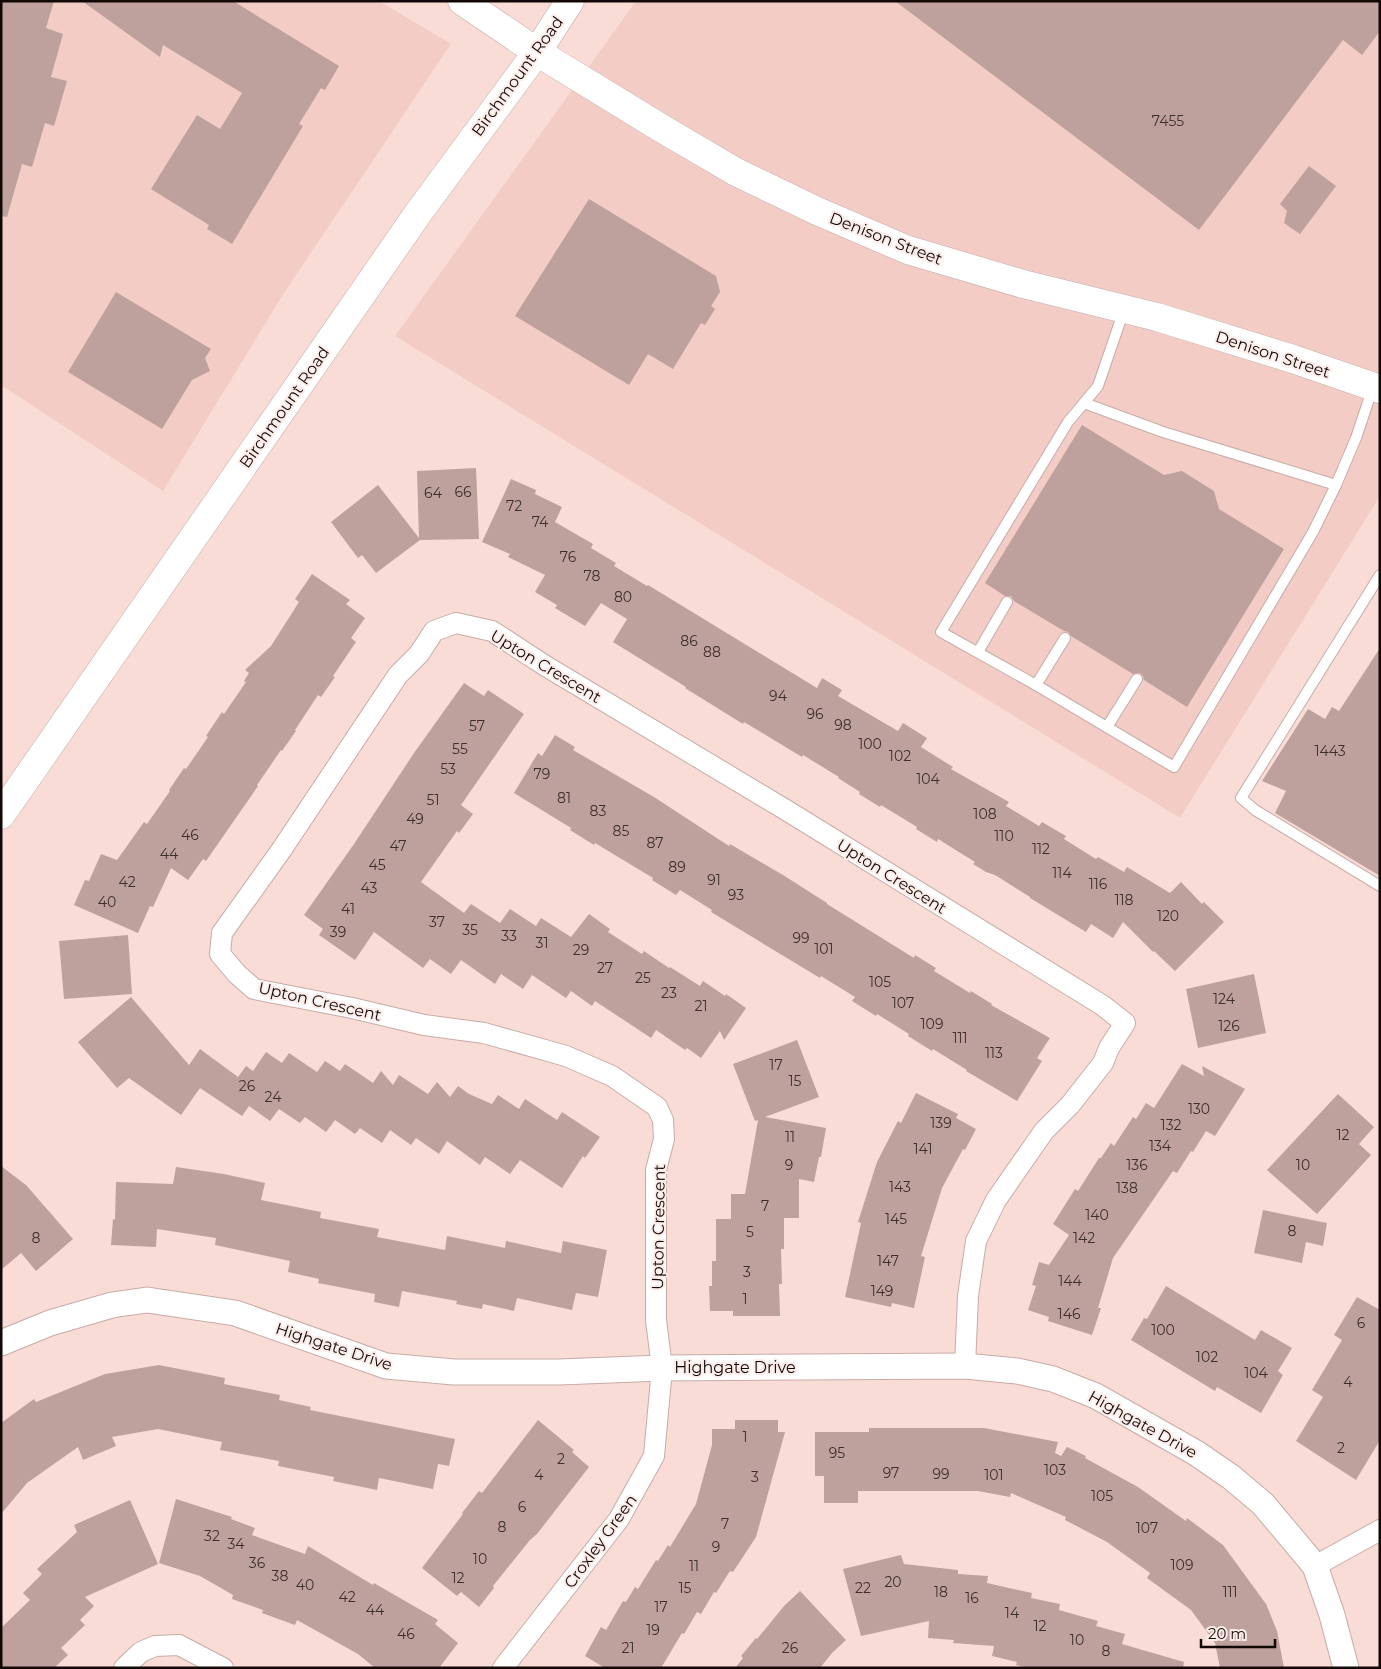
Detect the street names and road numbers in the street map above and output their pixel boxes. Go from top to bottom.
street label: Birchmount Road [468,13,567,140]
street label: Denison Street [827,208,945,269]
street label: Denison Street [1213,327,1333,382]
street label: Birchmount Road [236,343,333,471]
street label: Upton Crescent [487,626,605,707]
street label: Upton Crescent [833,835,950,918]
street label: Upton Crescent [257,978,384,1025]
street label: Upton Crescent [648,1164,669,1290]
street label: Highgate Drive [273,1319,395,1374]
street label: Highgate Drive [674,1358,796,1377]
street label: Highgate Drive [1085,1387,1200,1462]
street label: Croxley Green [560,1491,641,1592]

